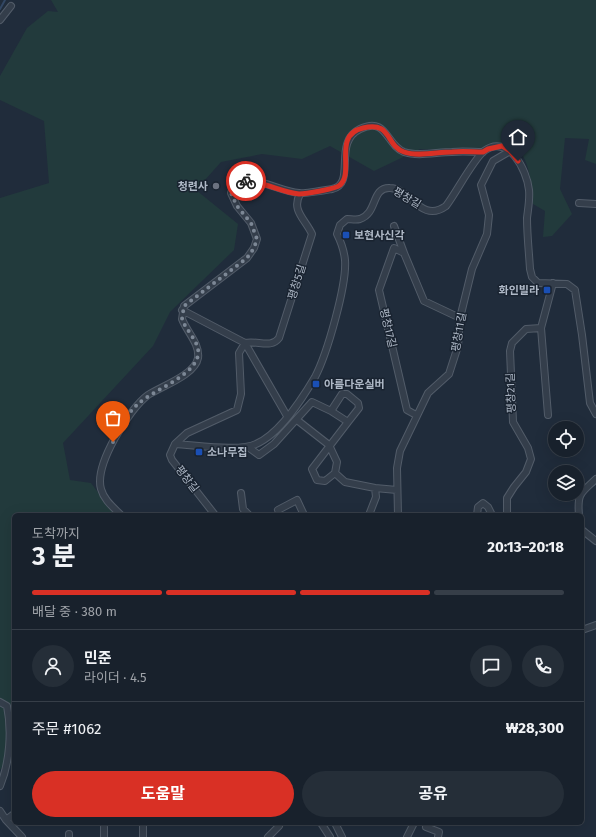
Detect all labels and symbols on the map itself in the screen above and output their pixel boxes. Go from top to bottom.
pin [501,120,535,161]
courier [226,161,266,201]
place label: 청련사 [178,180,208,193]
marker: 청련사 [211,181,221,191]
street label: 평창길 [391,185,423,211]
place label: 보현사신각 [354,229,405,242]
marker: 보현사신각 [341,230,351,240]
street label: 평창5길 [286,263,308,301]
place label: 화인빌라 [499,284,539,297]
marker: 화인빌라 [542,285,552,295]
street label: 평창17길 [377,307,399,349]
street label: 평창11길 [449,311,469,353]
street label: 평창21길 [504,373,518,413]
place label: 아름다운실버 [324,378,385,391]
marker: 아름다운실버 [311,379,321,389]
pin [96,401,130,442]
place label: 소나무집 [207,446,247,459]
marker: 소나무집 [194,447,204,457]
street label: 평창길 [173,463,201,495]

